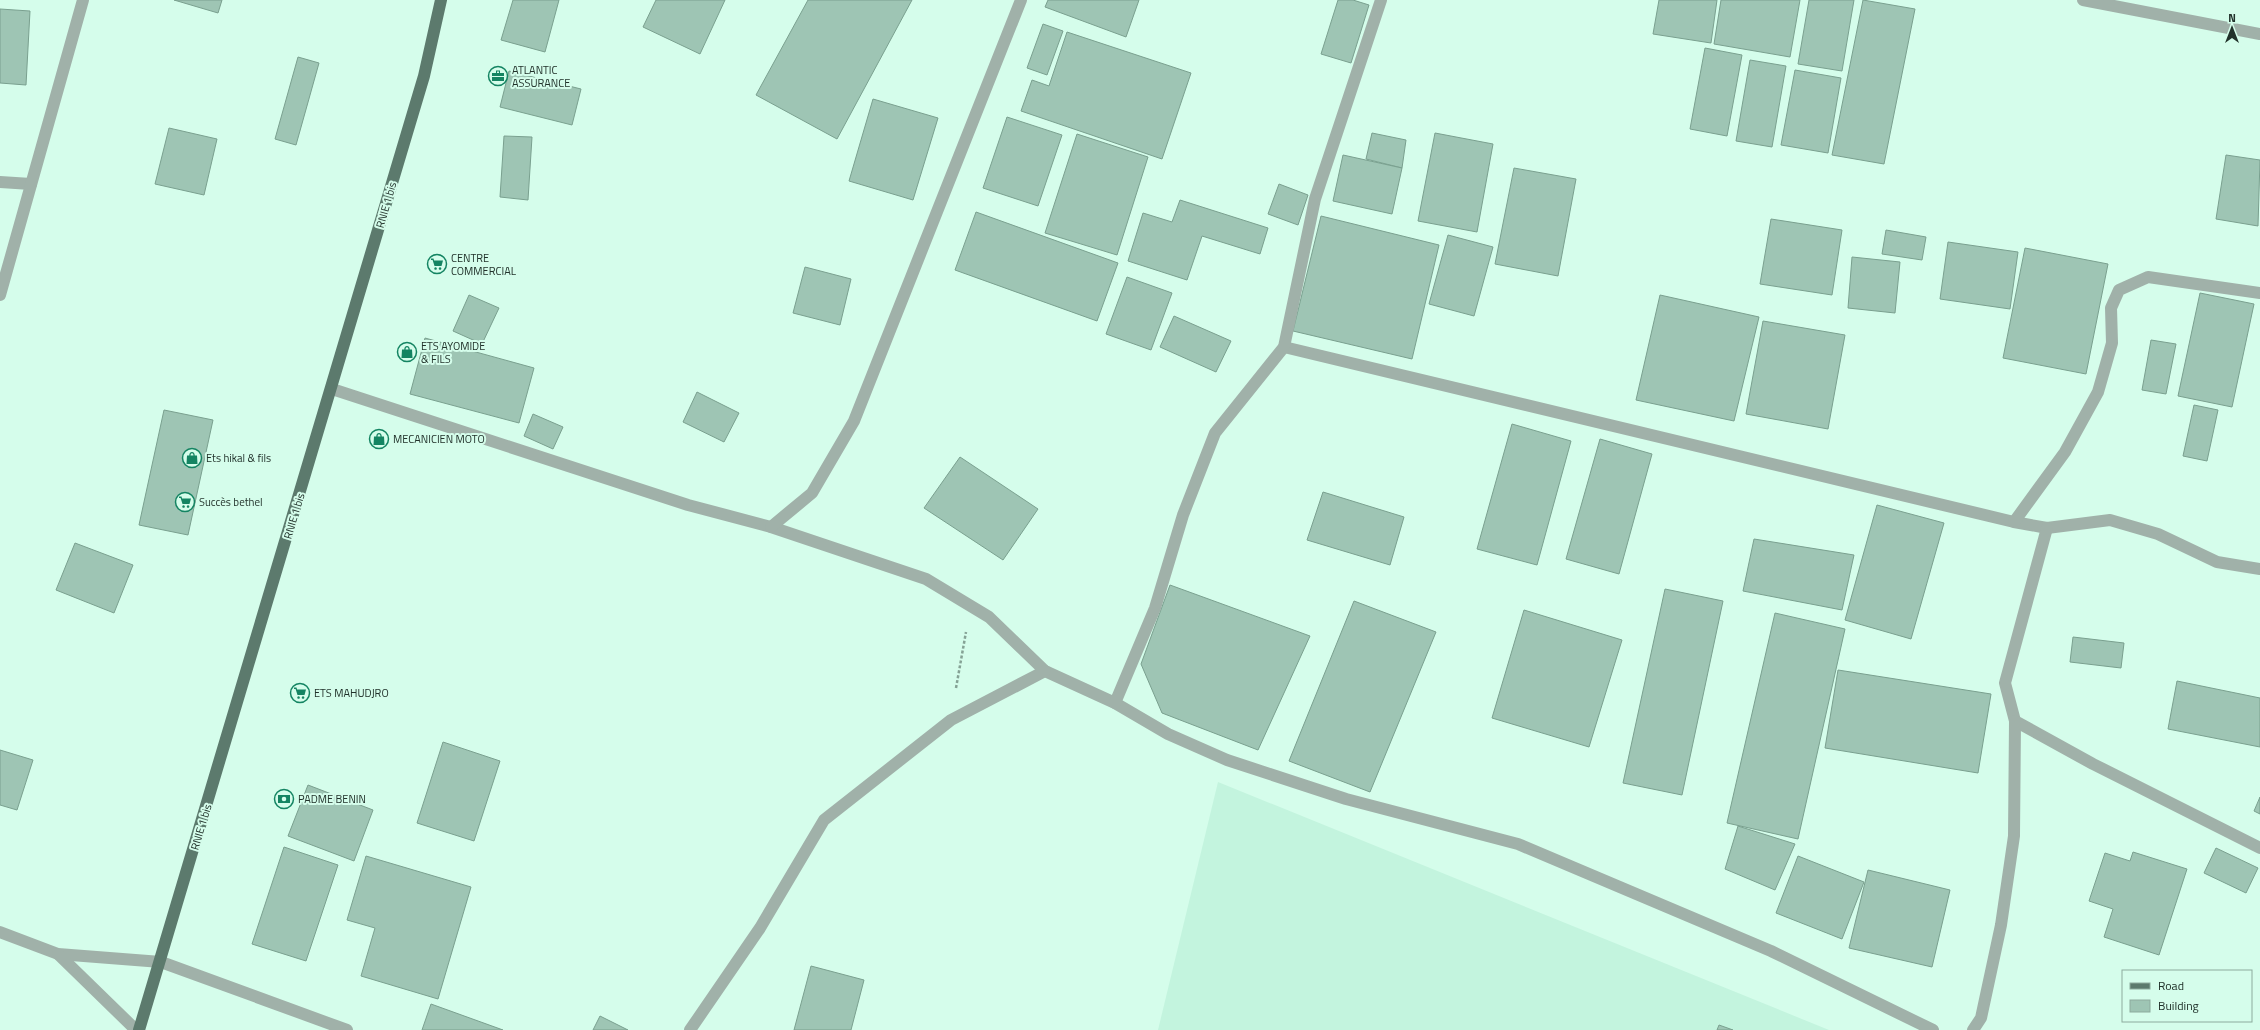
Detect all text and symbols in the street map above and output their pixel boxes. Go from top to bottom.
north arrow [2212,8,2252,48]
text: N [2228,10,2236,26]
place label: ATLANTIC ASSURANCE [512,62,570,91]
office icon: ATLANTIC ASSURANCE [487,65,509,87]
street label: RNIE 1 bis [372,180,400,230]
place label: CENTRE COMMERCIAL [451,250,517,279]
supermarket icon: CENTRE COMMERCIAL [426,253,448,275]
place label: ETS AYOMIDE & FILS [421,338,485,367]
shop icon: ETS AYOMIDE & FILS [396,341,418,363]
shop icon: MECANICIEN MOTO [368,428,390,450]
place label: MECANICIEN MOTO [393,431,485,447]
shop icon: Ets hikal & fils [181,447,203,469]
place label: Ets hikal & fils [206,450,271,466]
supermarket icon: Succès bethel [174,491,196,513]
street label: RNIE 1 bis [279,491,309,541]
place label: Succès bethel [199,494,263,510]
supermarket icon: ETS MAHUDJRO [289,682,311,704]
place label: ETS MAHUDJRO [314,685,389,701]
bank icon: PADME BENIN [273,788,295,810]
place label: PADME BENIN [298,791,366,807]
street label: RNIE 1 bis [186,802,216,852]
legend [2122,970,2252,1022]
text: Road [2158,976,2184,995]
text: Building [2158,996,2199,1015]

